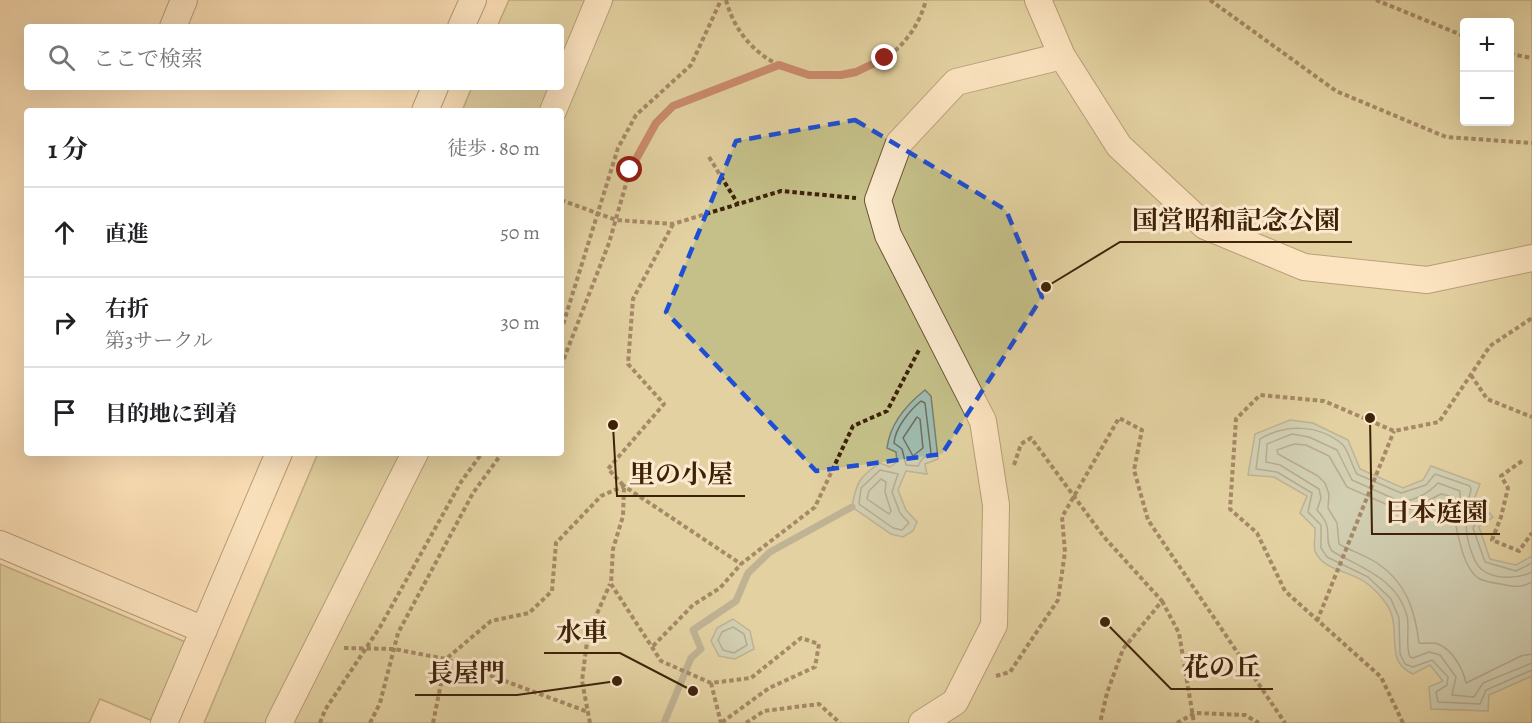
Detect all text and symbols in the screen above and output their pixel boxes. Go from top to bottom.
map controls [1460,18,1514,126]
button: + [1460,18,1514,72]
search box [24,24,564,90]
icon: search [45,41,78,74]
text: ここで検索 [93,44,203,74]
route end [871,44,897,70]
button: − [1460,72,1514,126]
text: 1 分 [48,132,88,167]
text: 徒歩 · 80 m [447,135,540,162]
route start [616,156,642,182]
callout: 国営昭和記念公園 [1120,198,1352,242]
text: 国営昭和記念公園 [1132,203,1340,238]
icon: ahead [48,216,81,249]
text: 直進 [105,219,149,249]
text: 50 m [500,219,540,246]
text: 右折 [105,294,149,324]
icon: right [48,306,81,339]
text: 30 m [500,309,540,336]
text: 第3サークル [105,327,213,354]
icon: arrive [48,396,81,429]
text: 目的地に到着 [105,399,237,429]
callout: 里の小屋 [617,452,745,496]
text: 里の小屋 [629,457,733,492]
callout: 日本庭園 [1372,490,1500,534]
text: 日本庭園 [1384,495,1488,530]
callout: 水車 [544,609,620,653]
text: 水車 [556,615,608,650]
callout: 花の丘 [1171,645,1273,689]
text: 花の丘 [1183,650,1261,685]
callout: 長屋門 [415,651,517,695]
text: 長屋門 [427,656,505,691]

